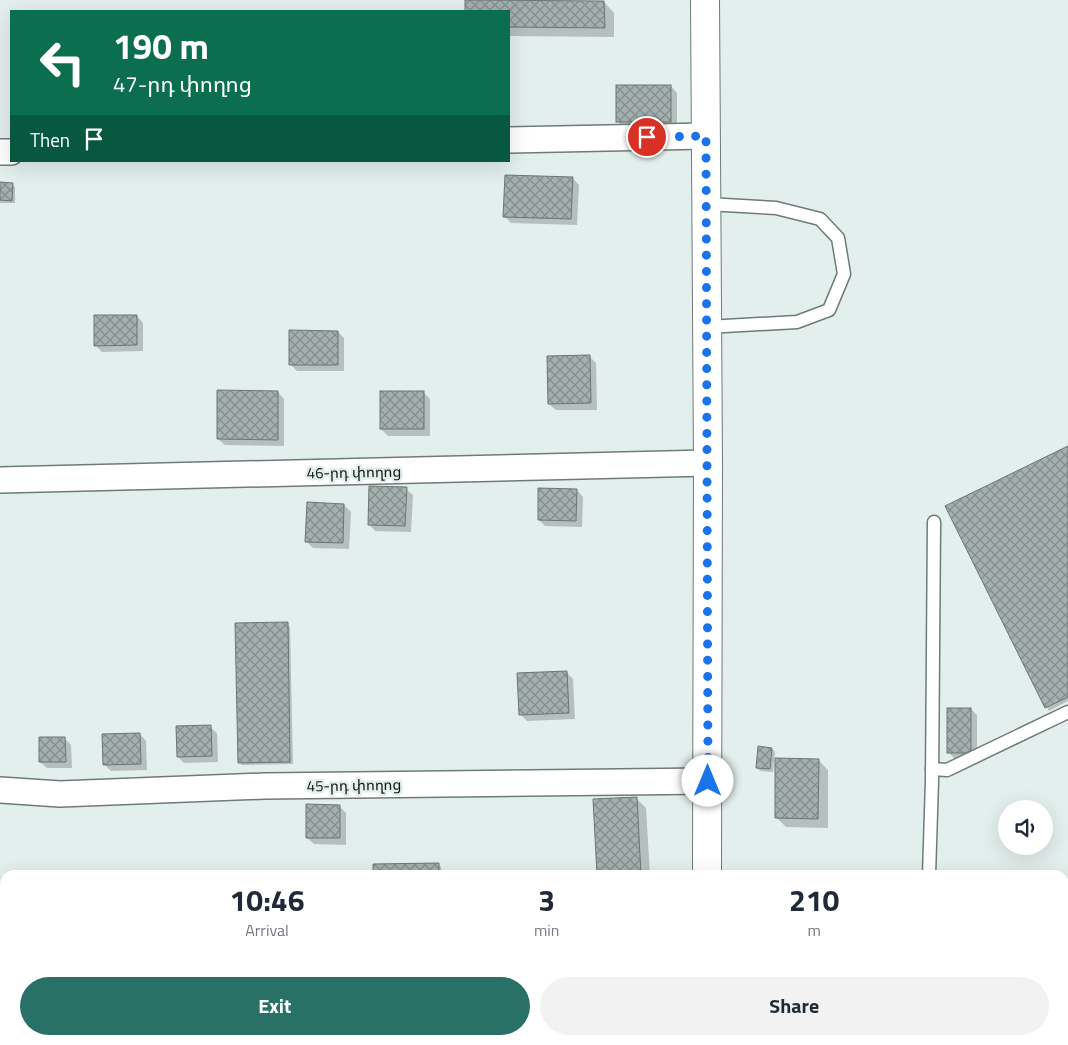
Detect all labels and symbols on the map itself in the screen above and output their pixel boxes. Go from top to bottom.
pin [626,116,668,158]
street label: 46-րդ փողոց [306,460,402,484]
position arrow [681,754,733,806]
street label: 45-րդ փողոց [306,773,402,797]

